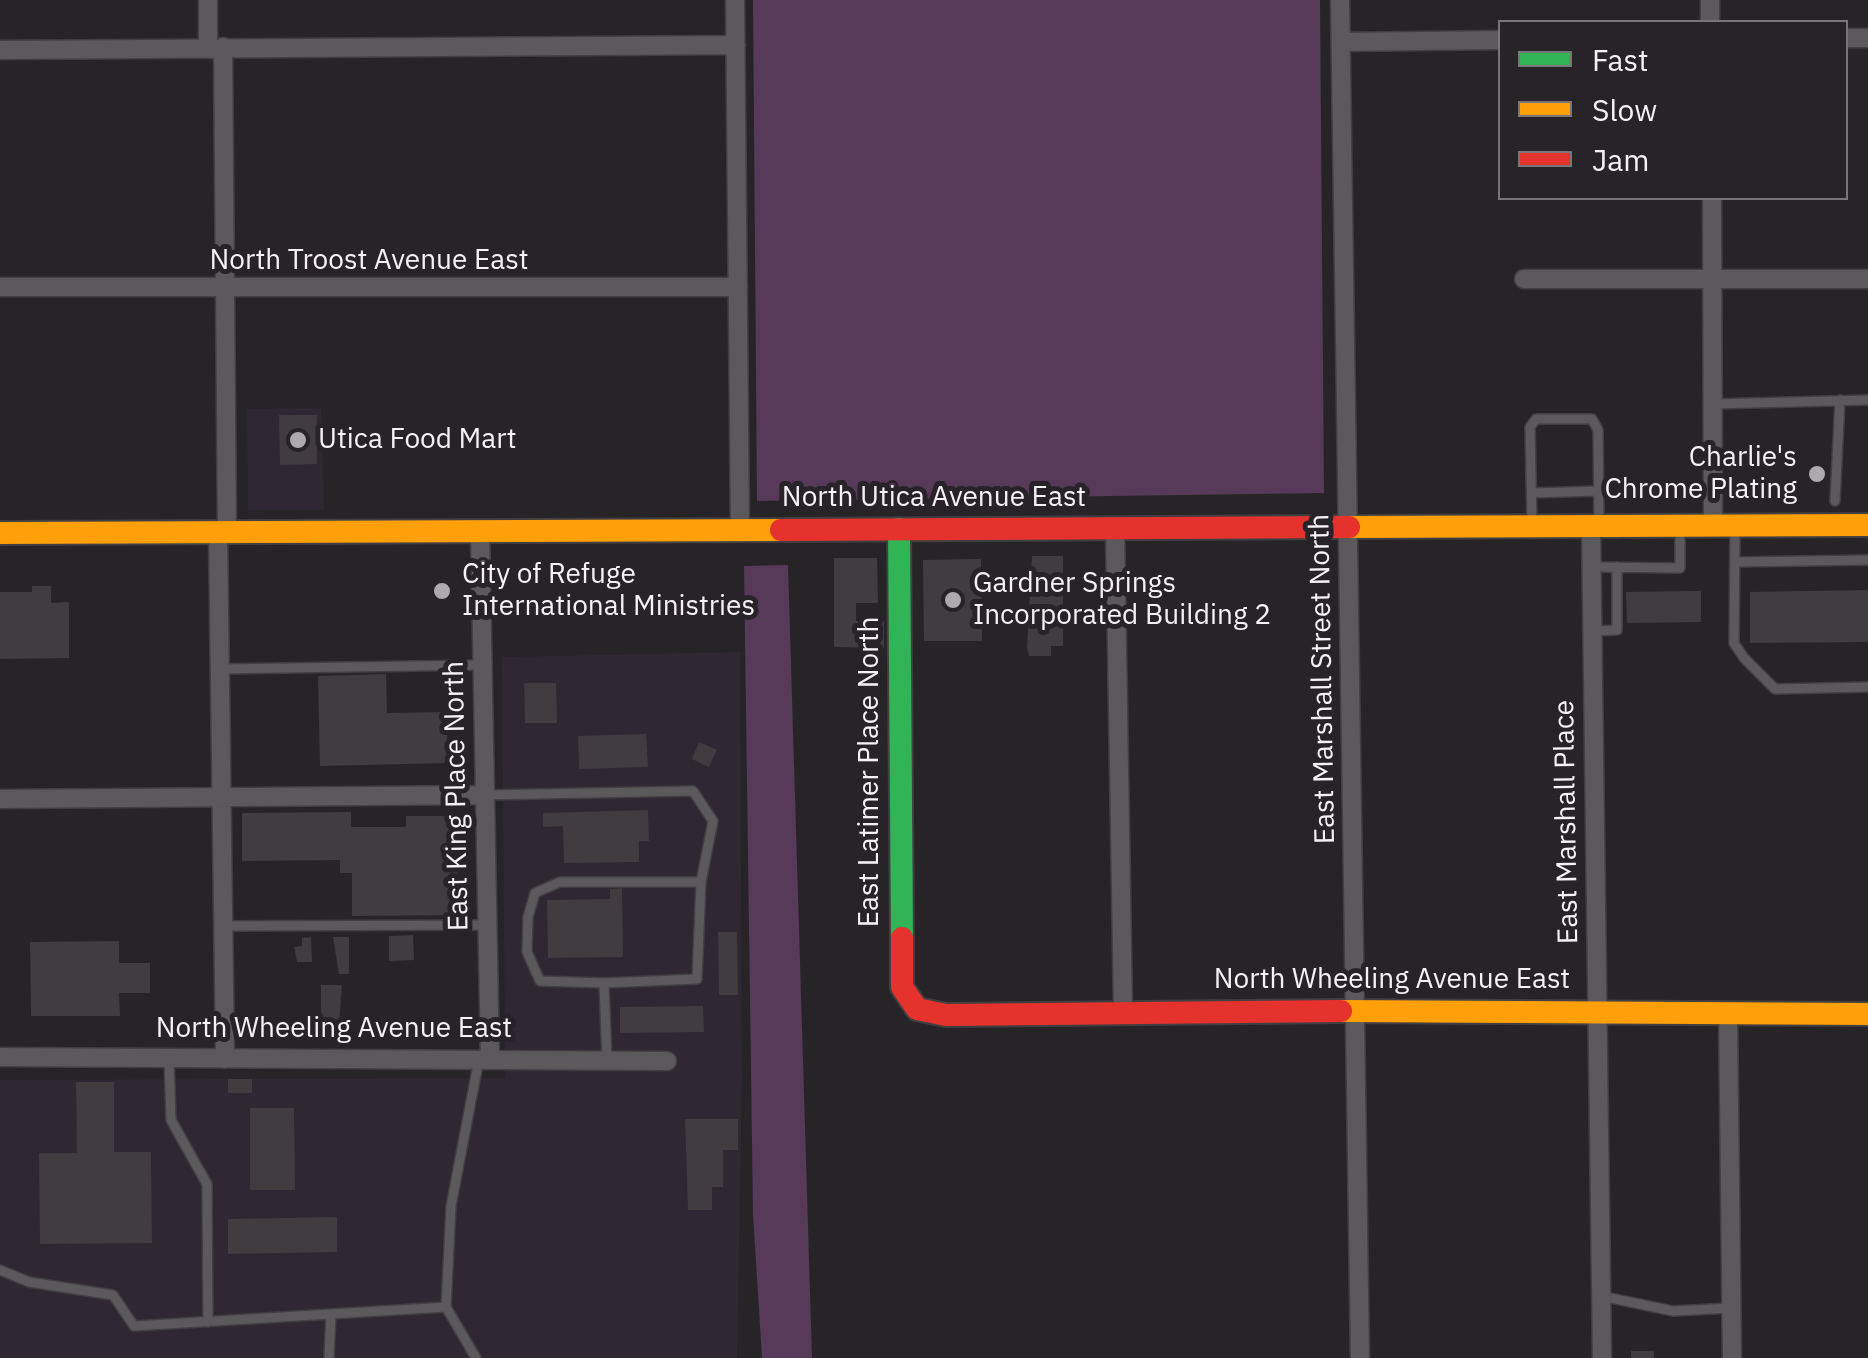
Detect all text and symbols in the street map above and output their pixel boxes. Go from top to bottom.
legend [1498,20,1848,200]
text: Fast [1592,40,1649,79]
text: Slow [1592,90,1657,129]
text: Jam [1592,140,1650,179]
street label: North Troost Avenue East [210,244,528,278]
place label: Utica Food Mart [318,423,517,457]
marker: Utica Food Mart [287,429,309,451]
place label: Charlie's Chrome Plating [1604,441,1797,507]
marker: Charlie's Chrome Plating [1806,463,1828,485]
street label: North Utica Avenue East [782,481,1086,515]
street label: East Marshall Street North [1303,514,1343,844]
place label: City of Refuge International Ministries [462,558,755,624]
place label: Gardner Springs Incorporated Building 2 [973,567,1271,633]
marker: City of Refuge International Ministries [431,580,453,602]
marker: Gardner Springs Incorporated Building 2 [942,589,964,611]
street label: East Latimer Place North [853,617,887,927]
street label: East King Place North [438,661,476,931]
street label: East Marshall Place [1548,700,1586,944]
street label: North Wheeling Avenue East [1214,963,1570,997]
street label: North Wheeling Avenue East [156,1012,512,1046]

